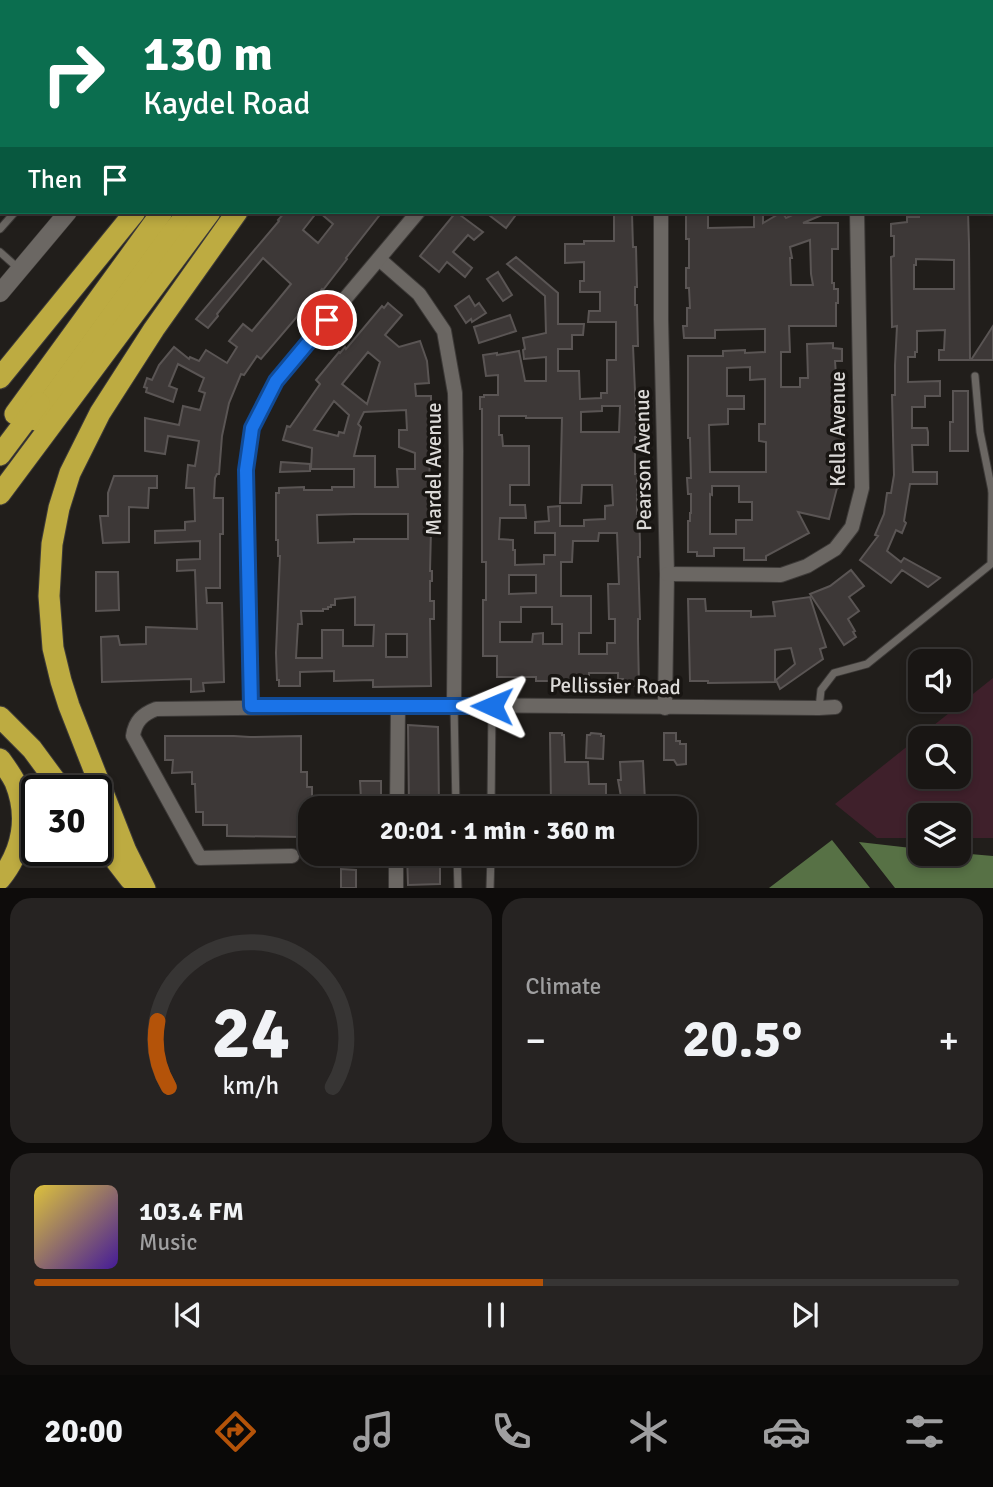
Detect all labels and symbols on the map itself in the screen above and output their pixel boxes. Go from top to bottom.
pin [297,290,357,350]
street label: Kella Avenue [825,371,851,487]
street label: Pearson Avenue [629,389,657,531]
street label: Mardel Avenue [421,402,447,536]
position arrow [455,669,529,743]
street label: Pellissier Road [549,672,681,700]
speed limit sign: 30 [21,775,112,866]

